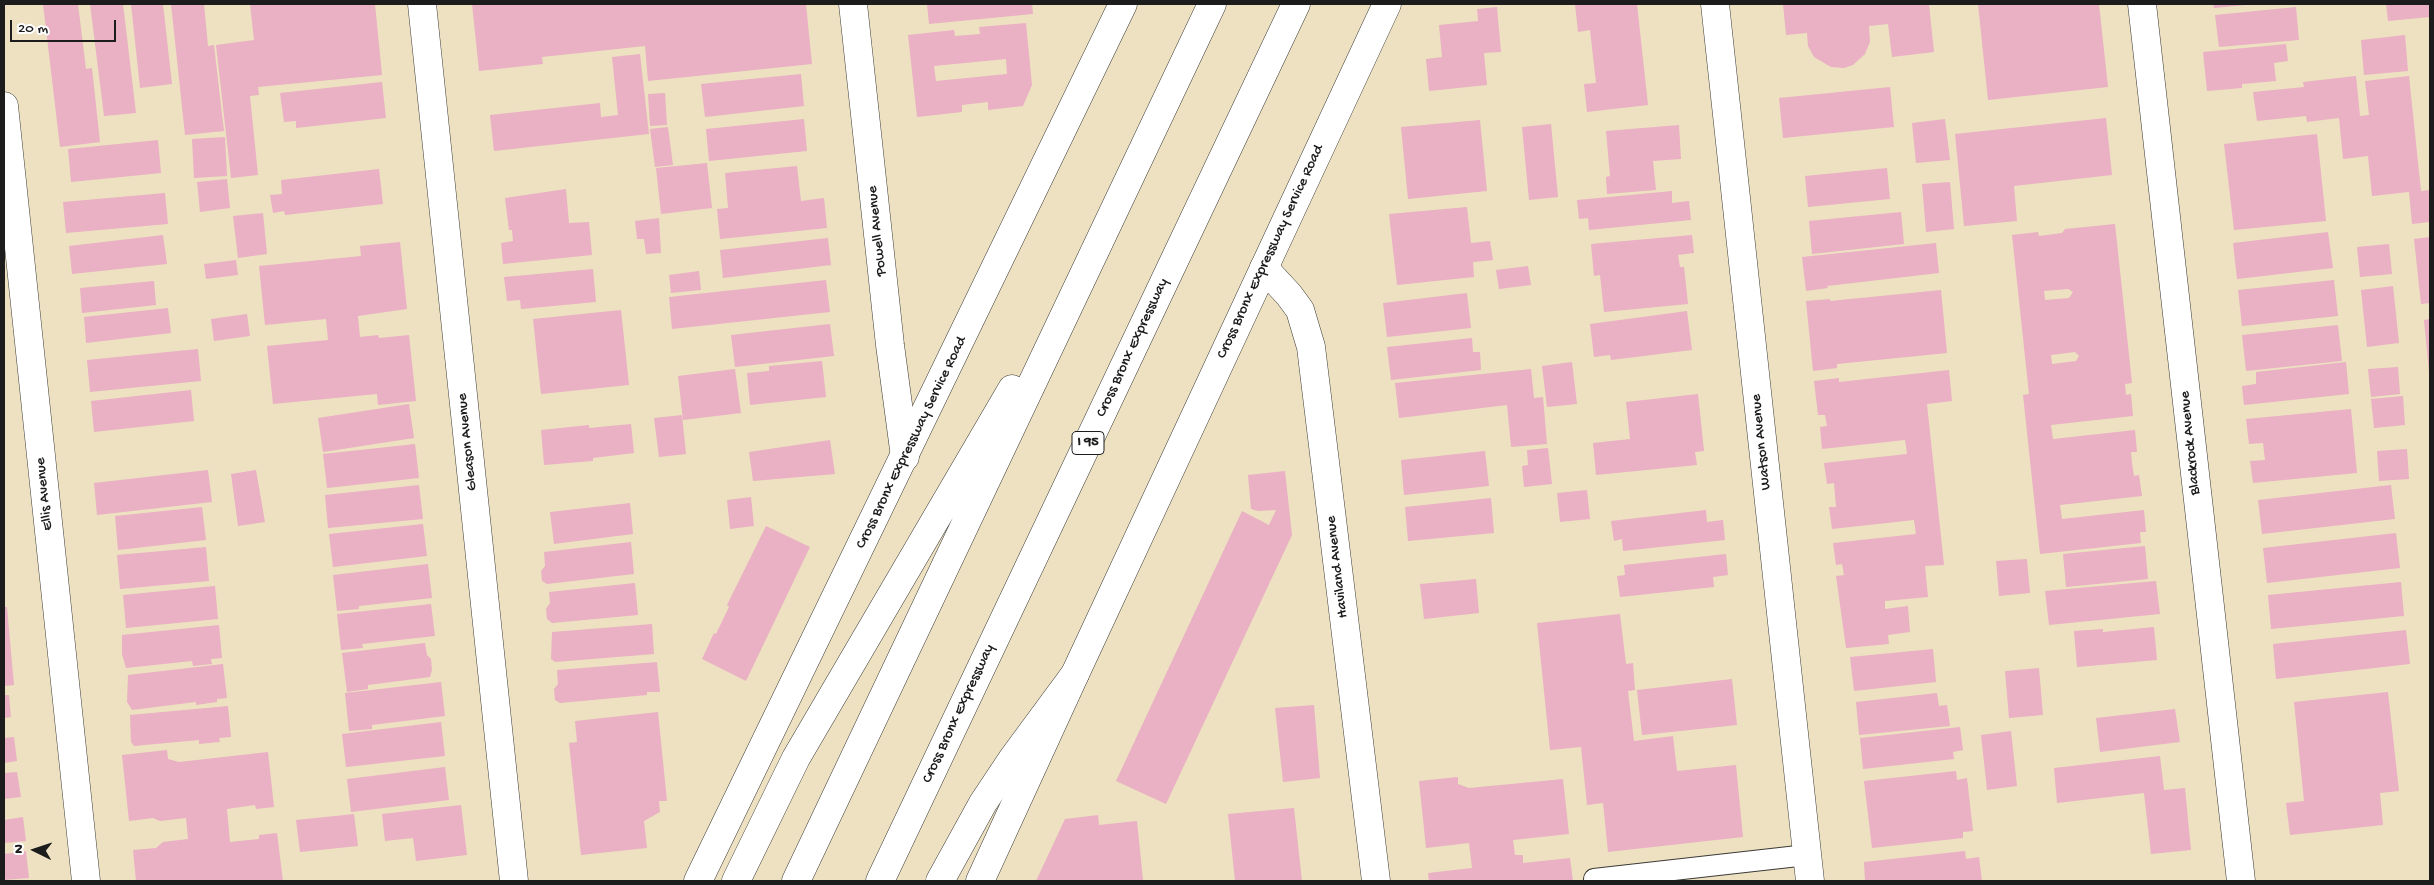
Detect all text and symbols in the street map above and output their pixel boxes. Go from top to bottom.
scale bar [12,10,119,42]
text: 20 m [18,20,48,38]
street label: Cross Bronx Expressway Service Road [1213,142,1329,362]
street label: Powell Avenue [864,185,892,277]
street label: Cross Bronx Expressway [1093,276,1173,420]
street label: Cross Bronx Expressway Service Road [853,334,971,552]
street label: Blackrock Avenue [2177,390,2205,496]
street label: Gleason Avenue [454,392,482,492]
street label: Watson Avenue [1748,393,1776,491]
road number: I 95 [1072,432,1104,454]
street label: Ellis Avenue [32,457,58,531]
street label: Haviland Avenue [1323,515,1353,619]
street label: Cross Bronx Expressway [919,642,999,786]
north arrow [10,825,60,875]
text: N [11,844,28,854]

